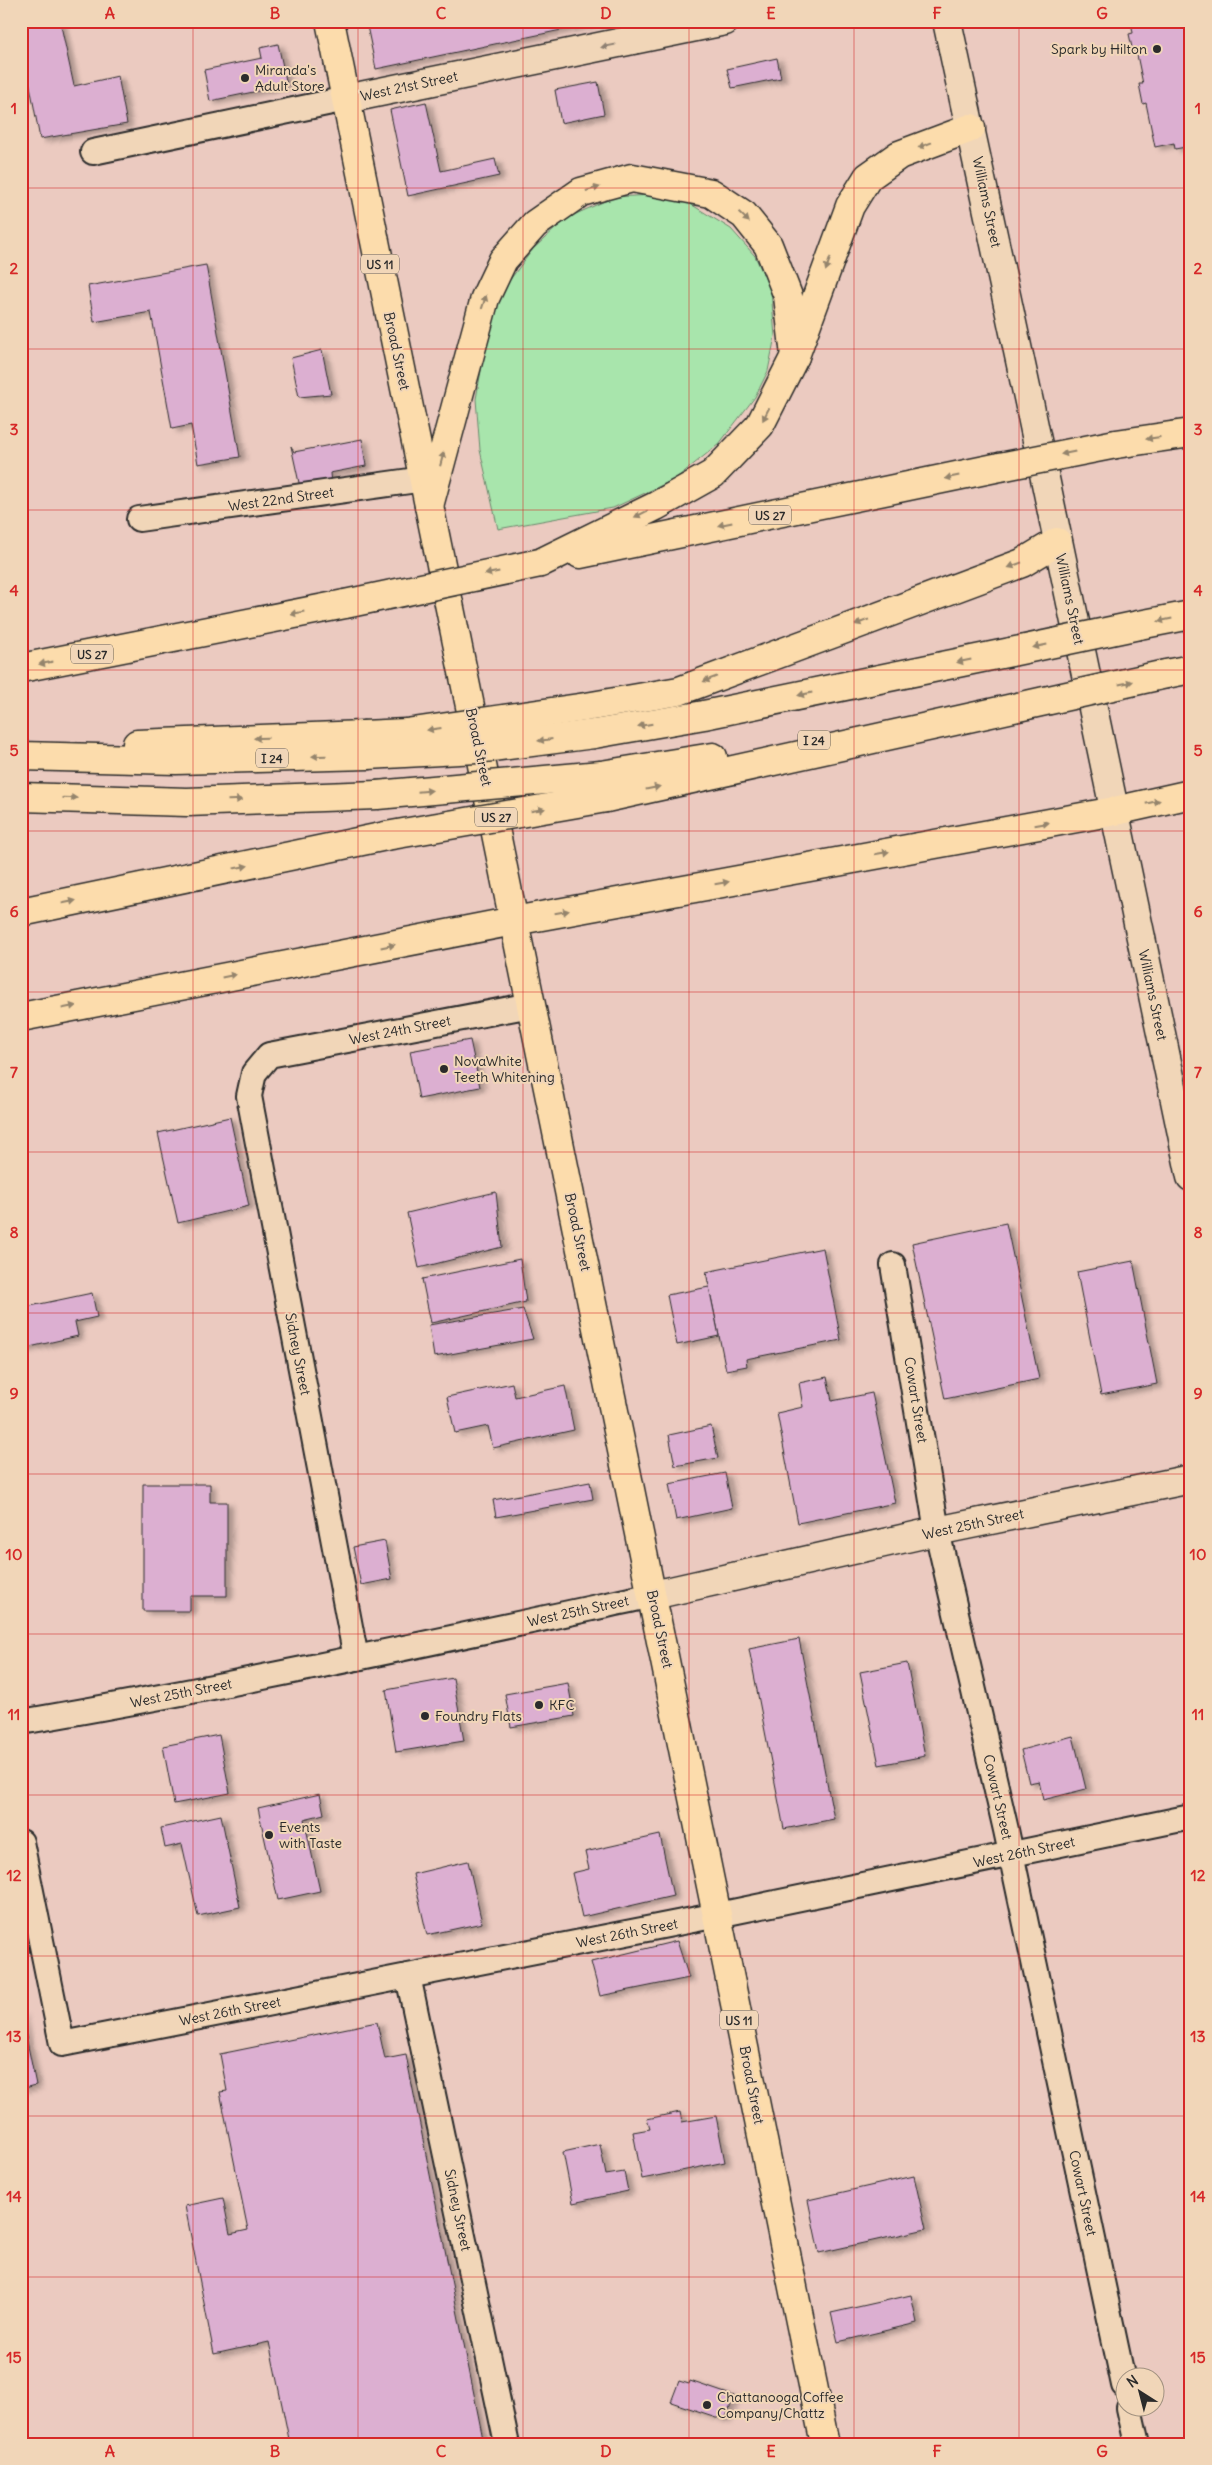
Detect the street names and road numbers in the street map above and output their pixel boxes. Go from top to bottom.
street label: West 21st Street [359,67,460,105]
street label: Williams Street [969,155,1005,249]
road number: US 11 [361,254,399,274]
street label: Broad Street [380,310,414,392]
street label: West 22nd Street [227,483,335,515]
road number: US 27 [749,506,791,524]
street label: Williams Street [1052,552,1088,646]
road number: US 27 [71,644,113,664]
street label: Broad Street [462,706,496,788]
road number: I 24 [798,730,830,750]
road number: I 24 [256,748,288,768]
road number: US 27 [475,808,517,826]
street label: Williams Street [1135,948,1171,1042]
street label: West 24th Street [348,1011,453,1049]
street label: Broad Street [561,1191,595,1273]
street label: Sidney Street [281,1311,315,1397]
street label: Cowart Street [900,1356,932,1445]
street label: West 25th Street [921,1504,1026,1544]
street label: Broad Street [643,1588,677,1670]
street label: West 25th Street [526,1591,631,1631]
street label: West 25th Street [129,1674,234,1712]
street label: Cowart Street [979,1753,1017,1842]
street label: West 26th Street [972,1832,1077,1872]
street label: West 26th Street [575,1914,680,1952]
street label: West 26th Street [178,1992,283,2030]
road number: US 11 [720,2010,758,2030]
street label: Broad Street [736,2044,768,2126]
street label: Cowart Street [1065,2149,1101,2238]
street label: Sidney Street [441,2167,476,2253]

